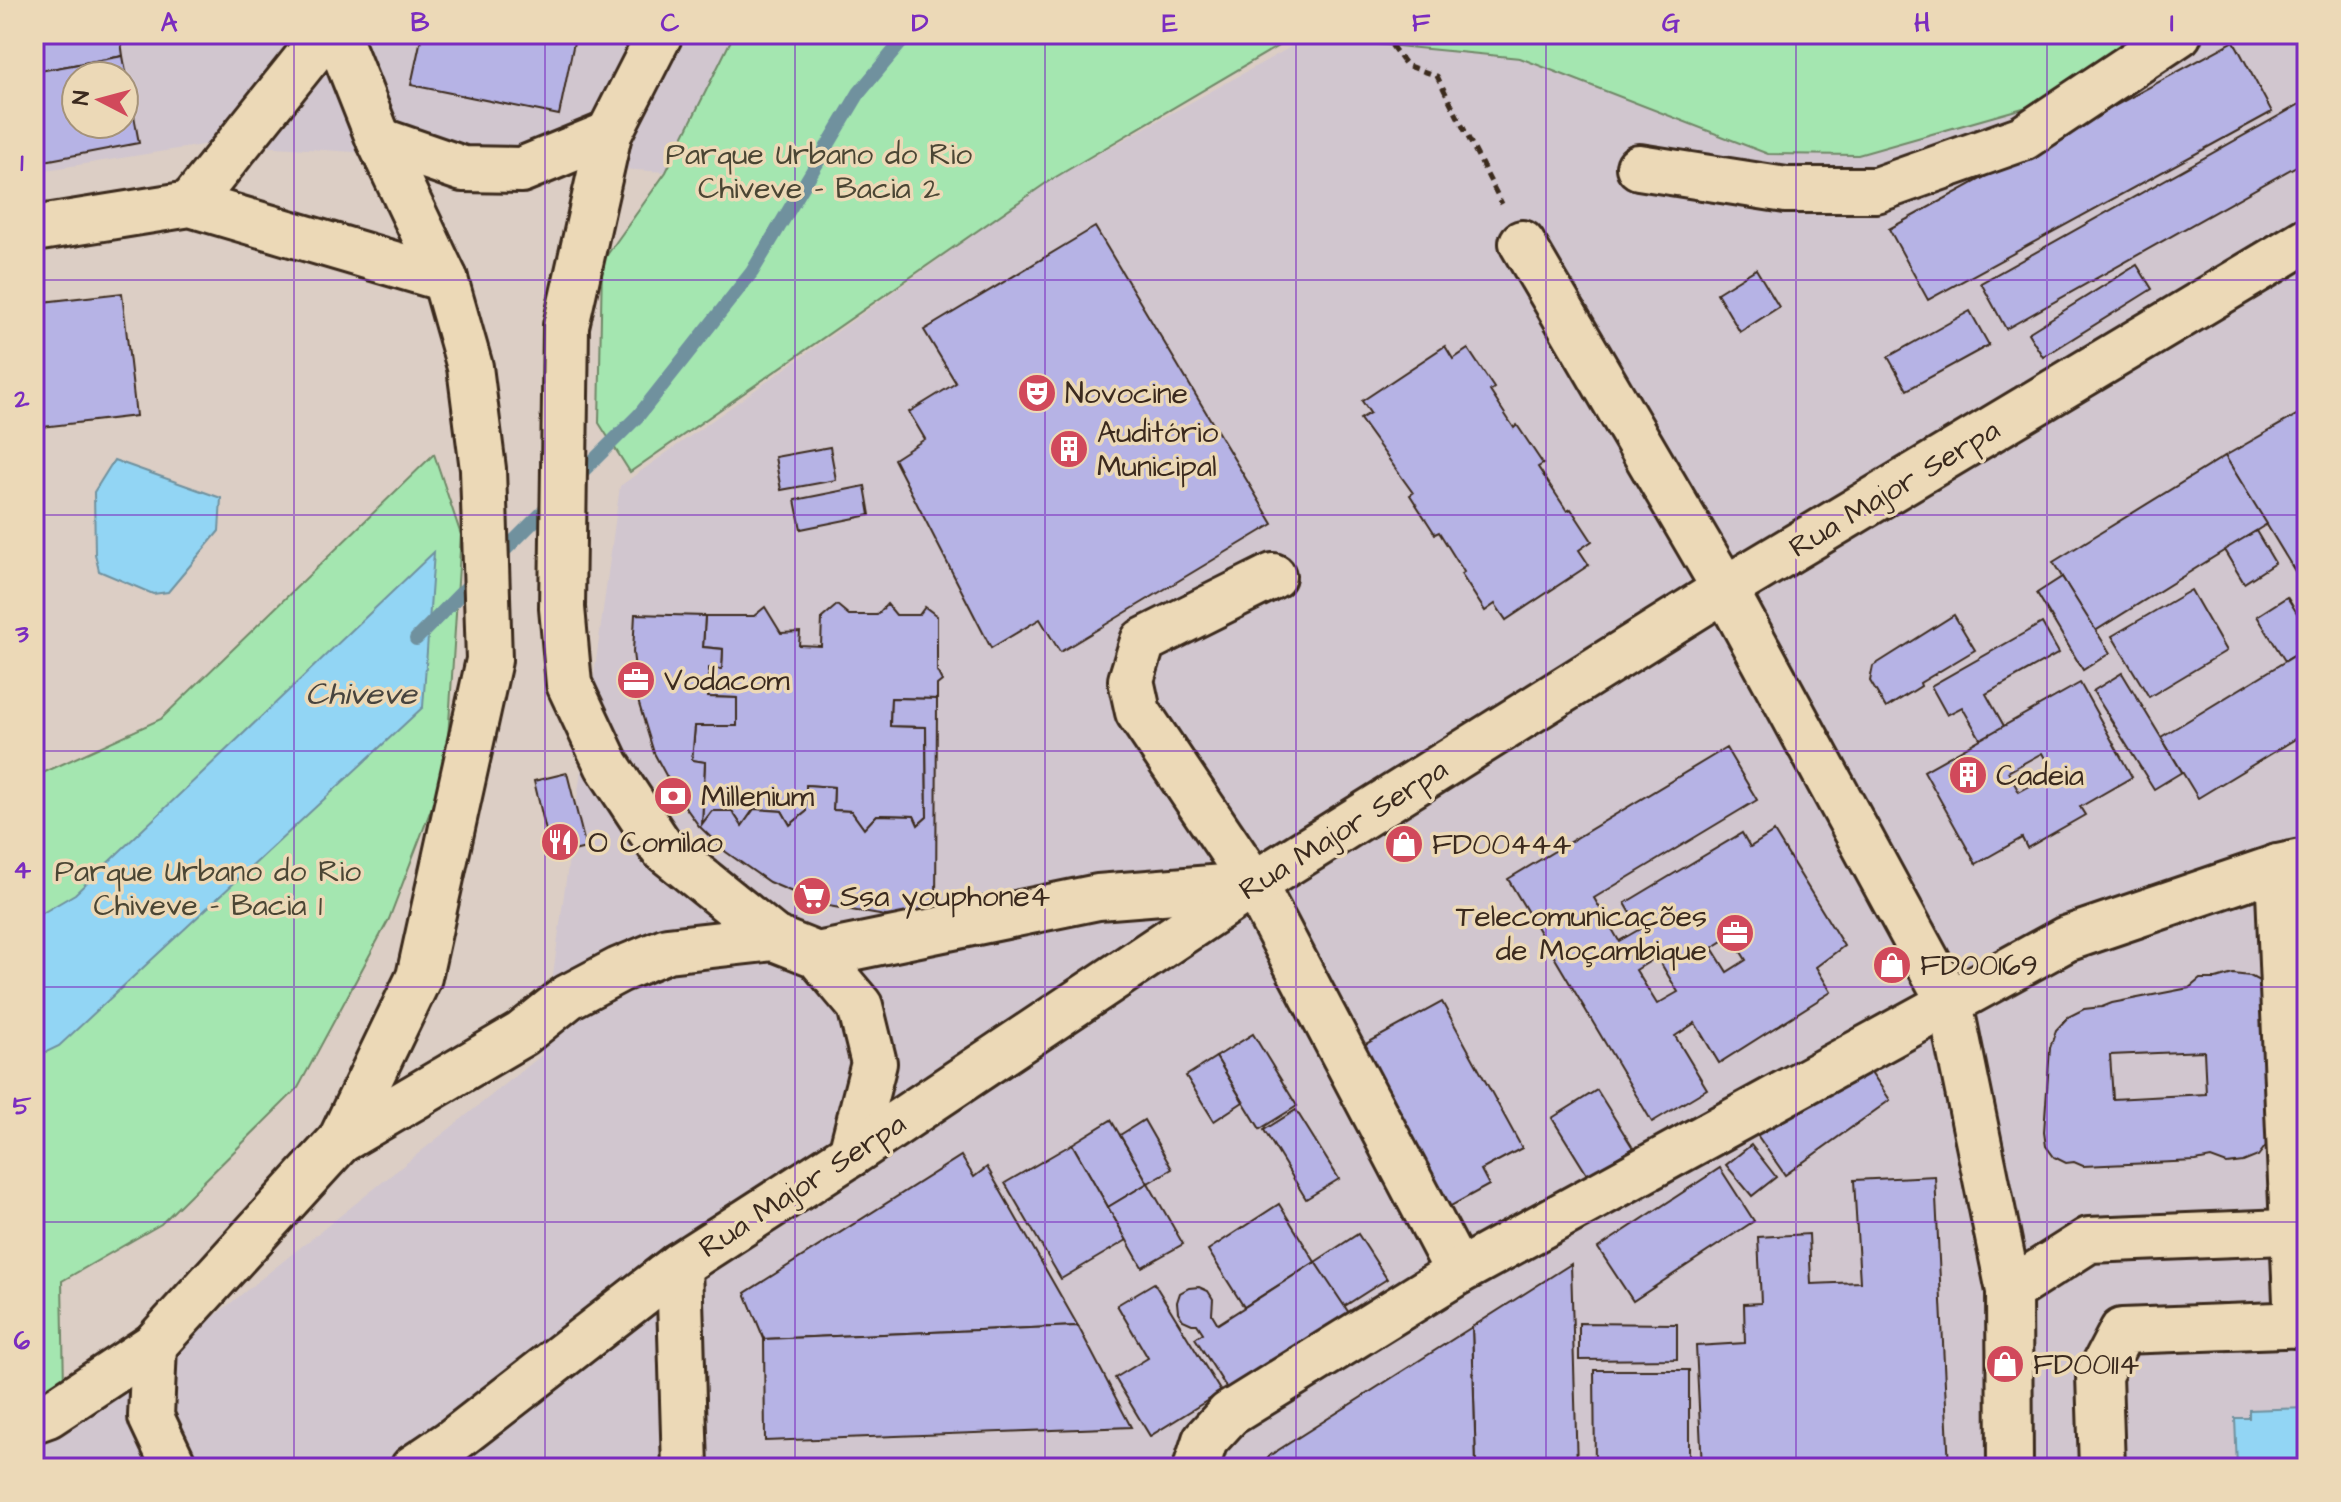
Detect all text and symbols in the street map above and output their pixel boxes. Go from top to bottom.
text: A [161,5,178,41]
text: B [411,5,430,41]
text: C [661,5,680,41]
text: D [912,5,929,41]
text: E [1162,5,1178,41]
text: F [1412,5,1431,41]
text: G [1662,5,1680,41]
text: H [1914,5,1930,41]
text: I [2170,5,2174,41]
north arrow [60,60,140,140]
text: N [65,89,98,107]
park label: Parque Urbano do Rio Chiveve - Bacia 2 [666,134,972,210]
text: 1 [20,145,24,181]
theatre icon: Novocine [1016,372,1058,414]
place label: Novocine [1065,373,1188,415]
text: 2 [14,381,30,417]
street label: Rua Major Serpa [1781,409,2008,568]
place label: Auditório Municipal [1097,412,1218,488]
building icon: Auditório Municipal [1048,428,1090,470]
text: 3 [14,616,29,652]
office icon: Vodacom [615,659,657,701]
place label: Vodacom [664,660,790,702]
water label: Chiveve [305,672,418,717]
street label: Rua Major Serpa [1231,749,1456,911]
building icon: Cadeia [1947,754,1989,796]
place label: Cadeia [1996,755,2084,797]
bank icon: Millenium [652,775,694,817]
place label: Millenium [701,776,815,818]
restaurant icon: O Comilao [539,821,581,863]
place label: O Comilao [588,822,723,864]
shop icon: FD00444 [1383,823,1425,865]
place label: FD00444 [1432,824,1571,866]
park label: Parque Urbano do Rio Chiveve - Bacia 1 [55,851,361,927]
text: 4 [13,852,31,888]
supermarket icon: Ssa youphone4 [791,875,833,917]
place label: Ssa youphone4 [840,876,1050,919]
place label: Telecomunicações de Moçambique [1456,896,1707,972]
office icon: Telecomunicações de Moçambique [1714,912,1756,954]
shop icon: FD00169 [1871,944,1913,986]
place label: FD00169 [1920,945,2038,987]
text: 5 [13,1088,32,1124]
street label: Rua Major Serpa [691,1103,914,1268]
text: 6 [14,1323,31,1359]
shop icon: FD00114 [1984,1343,2026,1385]
place label: FD00114 [2033,1344,2139,1386]

